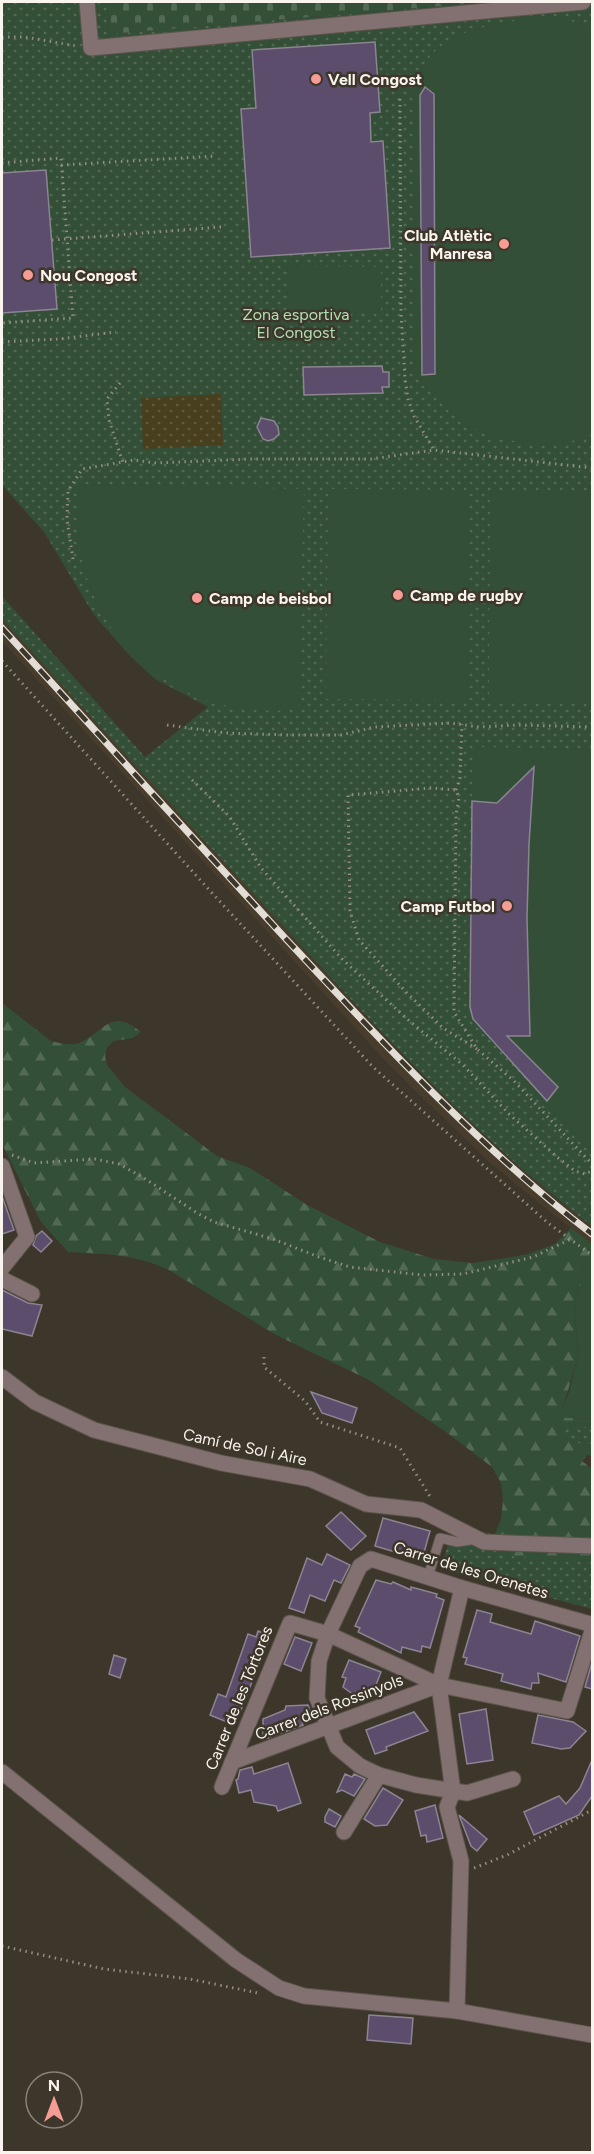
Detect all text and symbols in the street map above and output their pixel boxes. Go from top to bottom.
place label: Vell Congost [328,70,422,89]
marker: Vell Congost [309,72,323,86]
place label: Club Atlètic Manresa [404,226,492,263]
marker: Club Atlètic Manresa [497,237,511,251]
place label: Nou Congost [40,266,137,285]
marker: Nou Congost [21,268,35,282]
park label: Zona esportiva El Congost [243,305,349,342]
place label: Camp de rugby [410,586,524,605]
marker: Camp de rugby [391,588,405,602]
place label: Camp de beisbol [209,589,332,608]
marker: Camp de beisbol [190,591,204,605]
place label: Camp Futbol [401,897,495,916]
marker: Camp Futbol [500,899,514,913]
street label: Camí de Sol i Aire [181,1425,309,1469]
street label: Carrer de les Orenetes [391,1537,551,1603]
street label: Carrer de les Tórtores [201,1623,277,1773]
street label: Carrer dels Rossinyols [252,1670,406,1744]
north arrow [24,2070,84,2130]
text: N [48,2076,60,2095]

